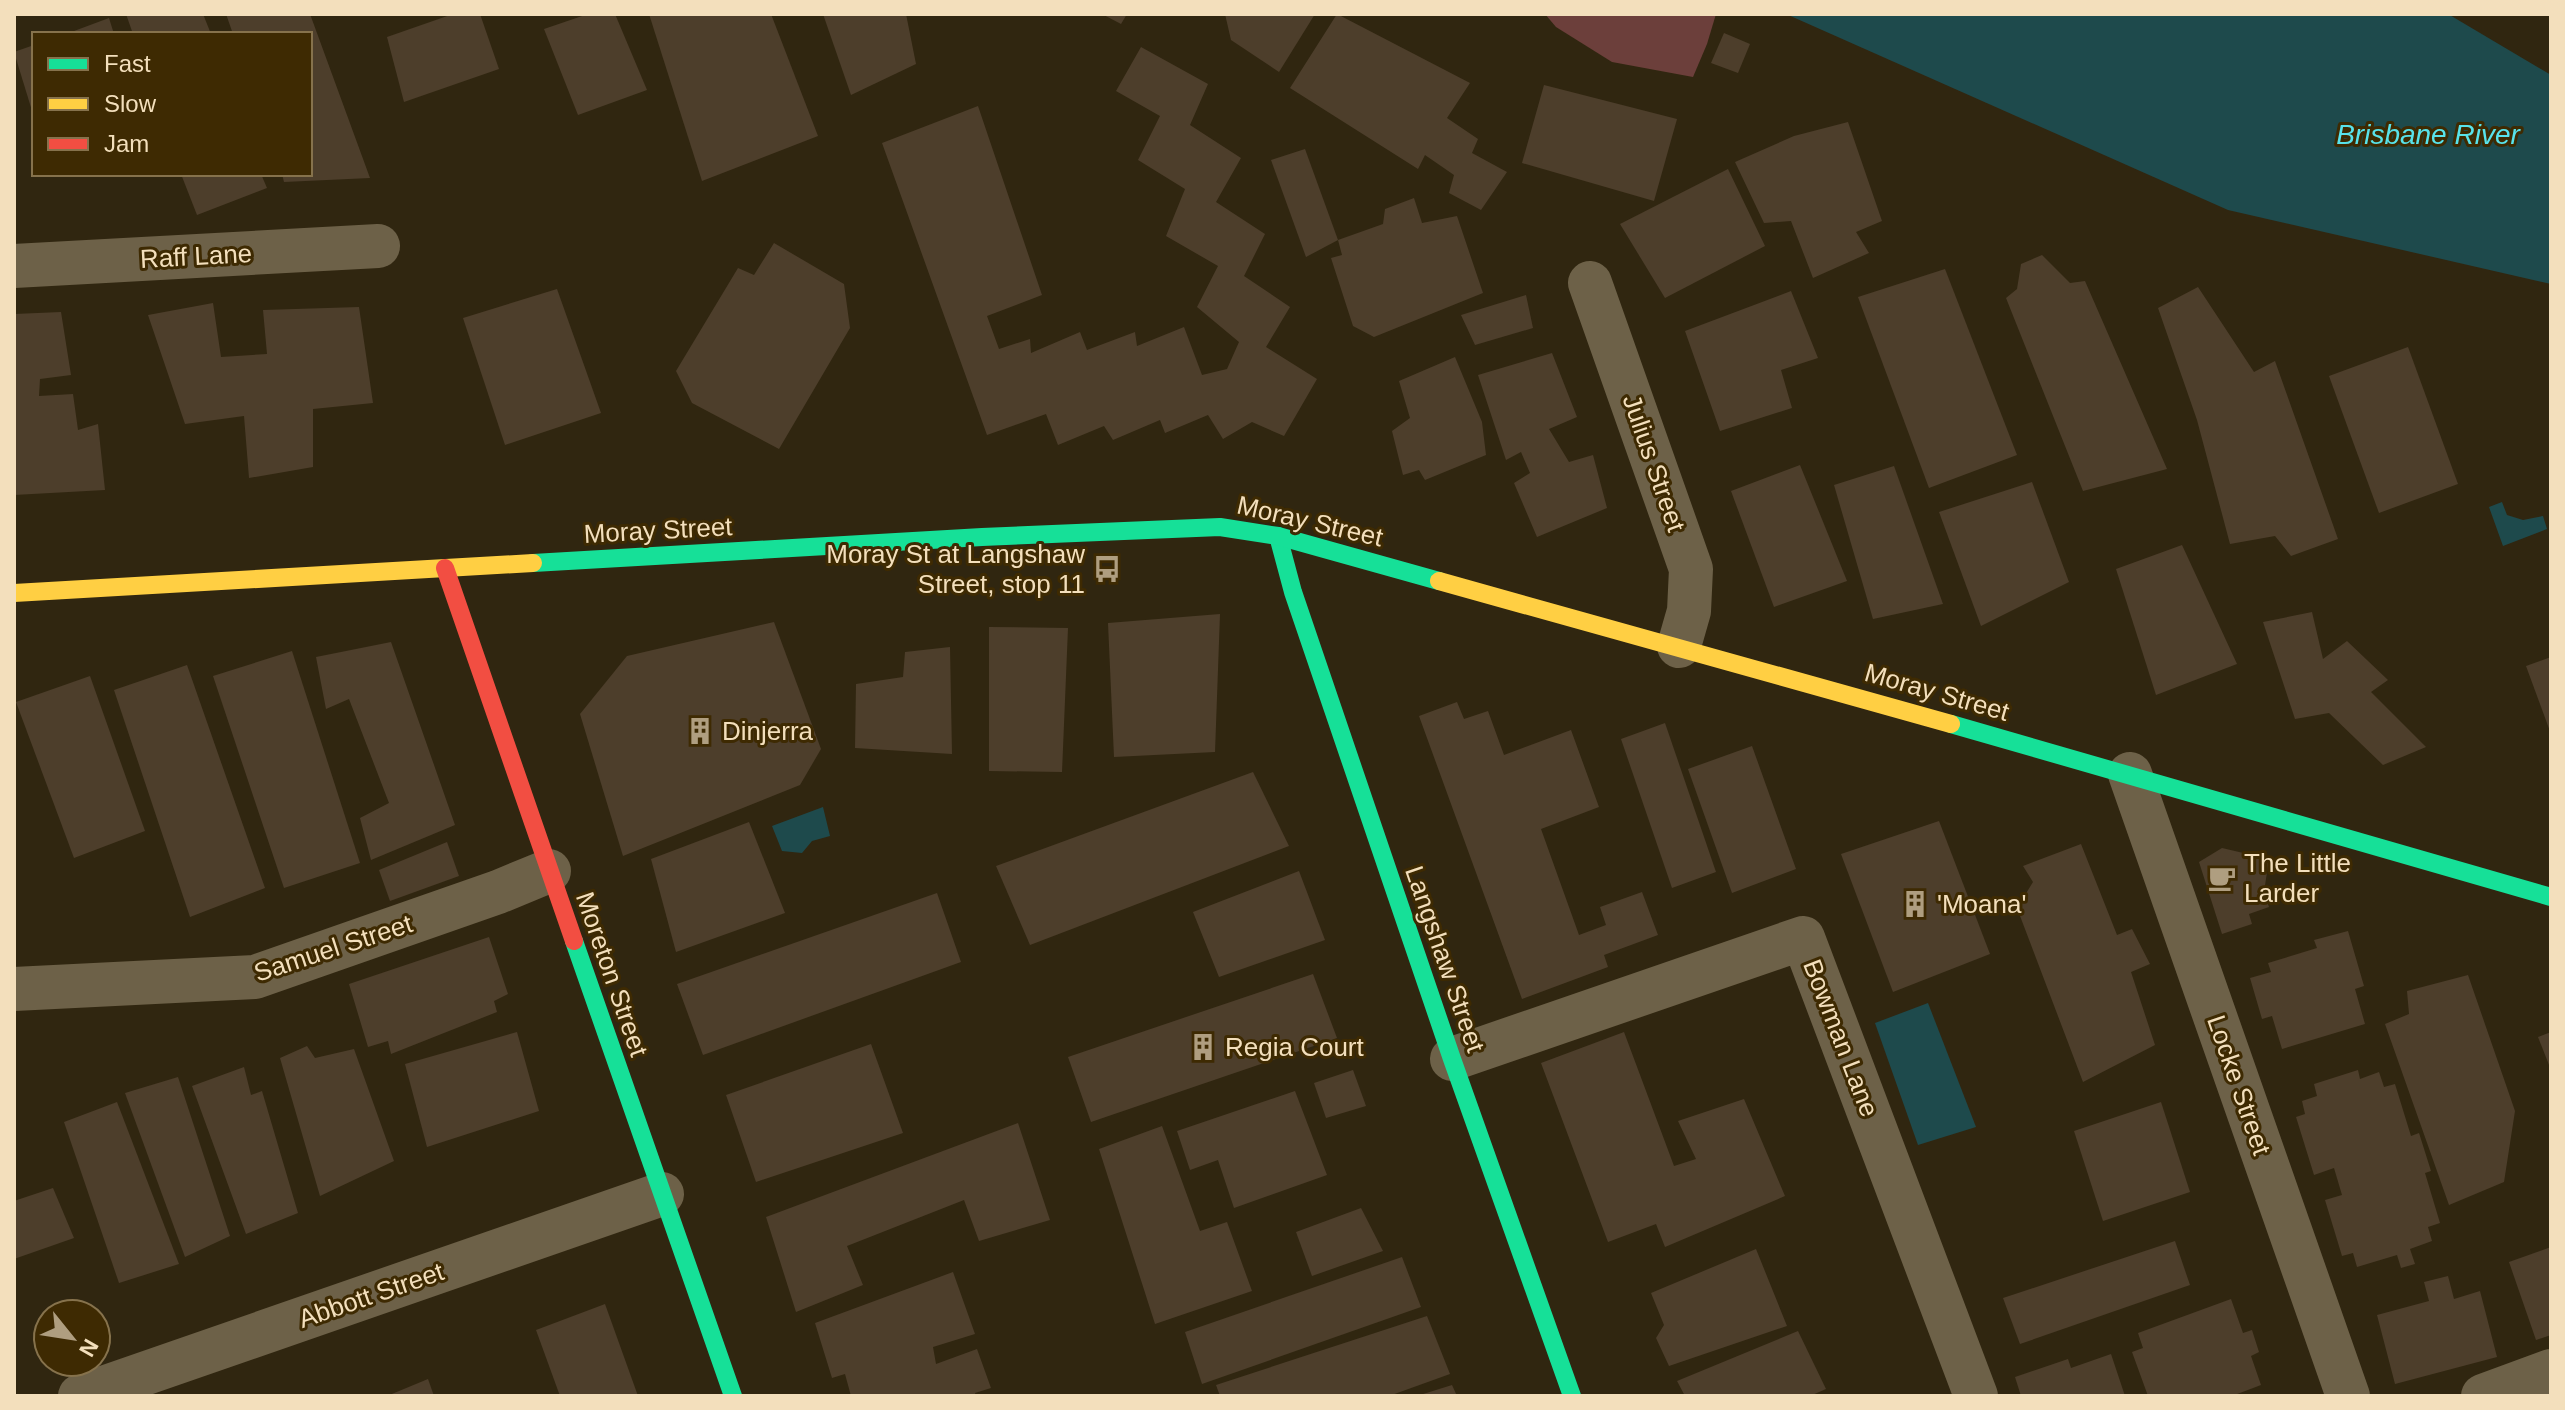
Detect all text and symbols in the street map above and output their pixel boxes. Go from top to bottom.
legend [32,32,312,176]
text: Fast [104,50,151,77]
text: Slow [104,90,157,117]
water label: Brisbane River [2336,119,2521,150]
text: Jam [104,130,149,157]
street label: Raff Lane [139,238,253,274]
street label: Julius Street [1617,390,1692,536]
street label: Moray Street [1234,490,1387,553]
street label: Moray Street [583,511,734,549]
place label: Moray St at Langshaw Street, stop 11 [826,539,1085,599]
bus stop icon: Moray St at Langshaw Street, stop 11 [1092,554,1122,584]
street label: Moray Street [1861,657,2013,727]
building icon: Dinjerra [685,716,715,746]
place label: Dinjerra [722,716,814,746]
place label: The Little Larder [2244,848,2351,908]
street label: Langshaw Street [1399,862,1491,1057]
cafe icon: The Little Larder [2207,863,2237,893]
street label: Moreton Street [570,888,654,1061]
building icon: 'Moana' [1900,889,1930,919]
place label: 'Moana' [1937,889,2026,919]
street label: Samuel Street [250,908,417,988]
street label: Bowman Lane [1797,955,1885,1121]
street label: Locke Street [2201,1011,2277,1160]
building icon: Regia Court [1188,1032,1218,1062]
place label: Regia Court [1225,1032,1365,1062]
street label: Abbott Street [294,1256,448,1334]
north arrow [32,1298,112,1378]
text: N [74,1335,104,1361]

